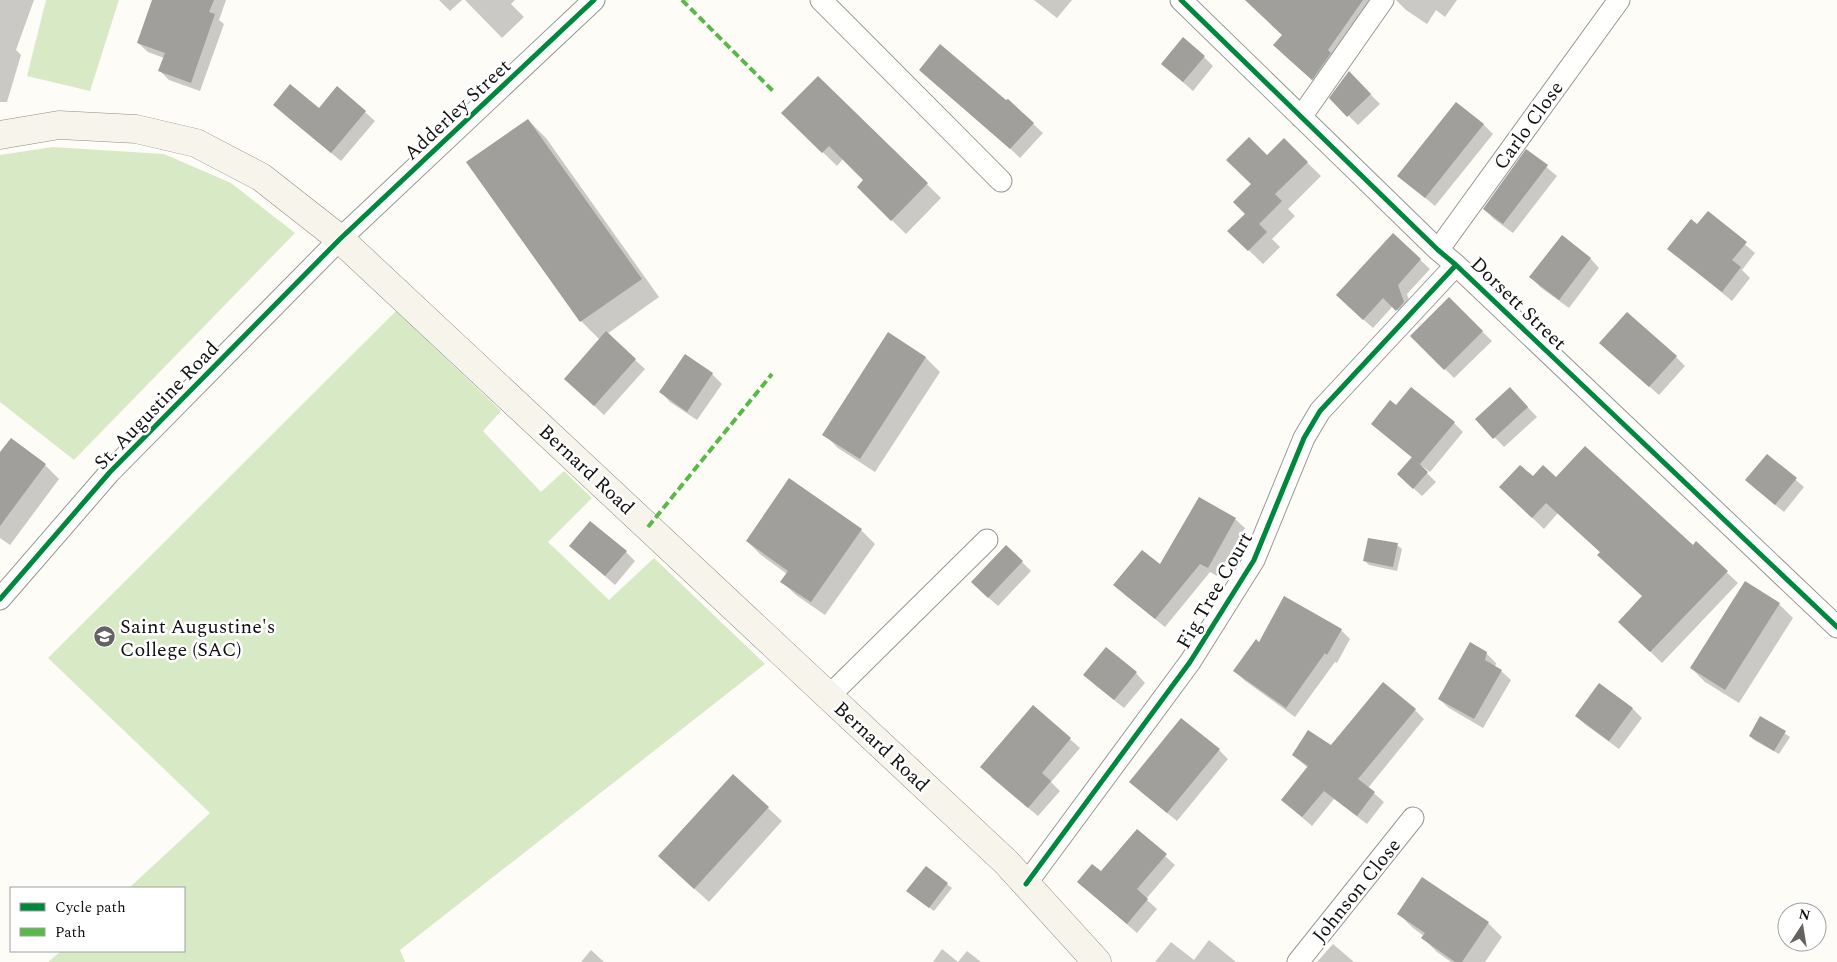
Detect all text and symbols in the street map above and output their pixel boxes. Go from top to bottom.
street label: Adderley Street [397,52,518,167]
street label: Carlo Close [1486,75,1571,176]
street label: Dorsett Street [1463,250,1573,358]
street label: St. Augustine Road [87,334,226,477]
street label: Bernard Road [532,417,641,522]
street label: Fig Tree Court [1169,526,1261,655]
place label: Saint Augustine's College (SAC) [120,612,275,665]
school or university icon: Saint Augustine's College (SAC) [92,625,116,649]
street label: Bernard Road [827,694,936,799]
street label: Johnson Close [1305,832,1408,949]
legend [10,887,185,952]
text: Cycle path [55,896,126,919]
north arrow [1777,902,1827,952]
text: N [1797,903,1812,926]
text: Path [55,921,86,944]

